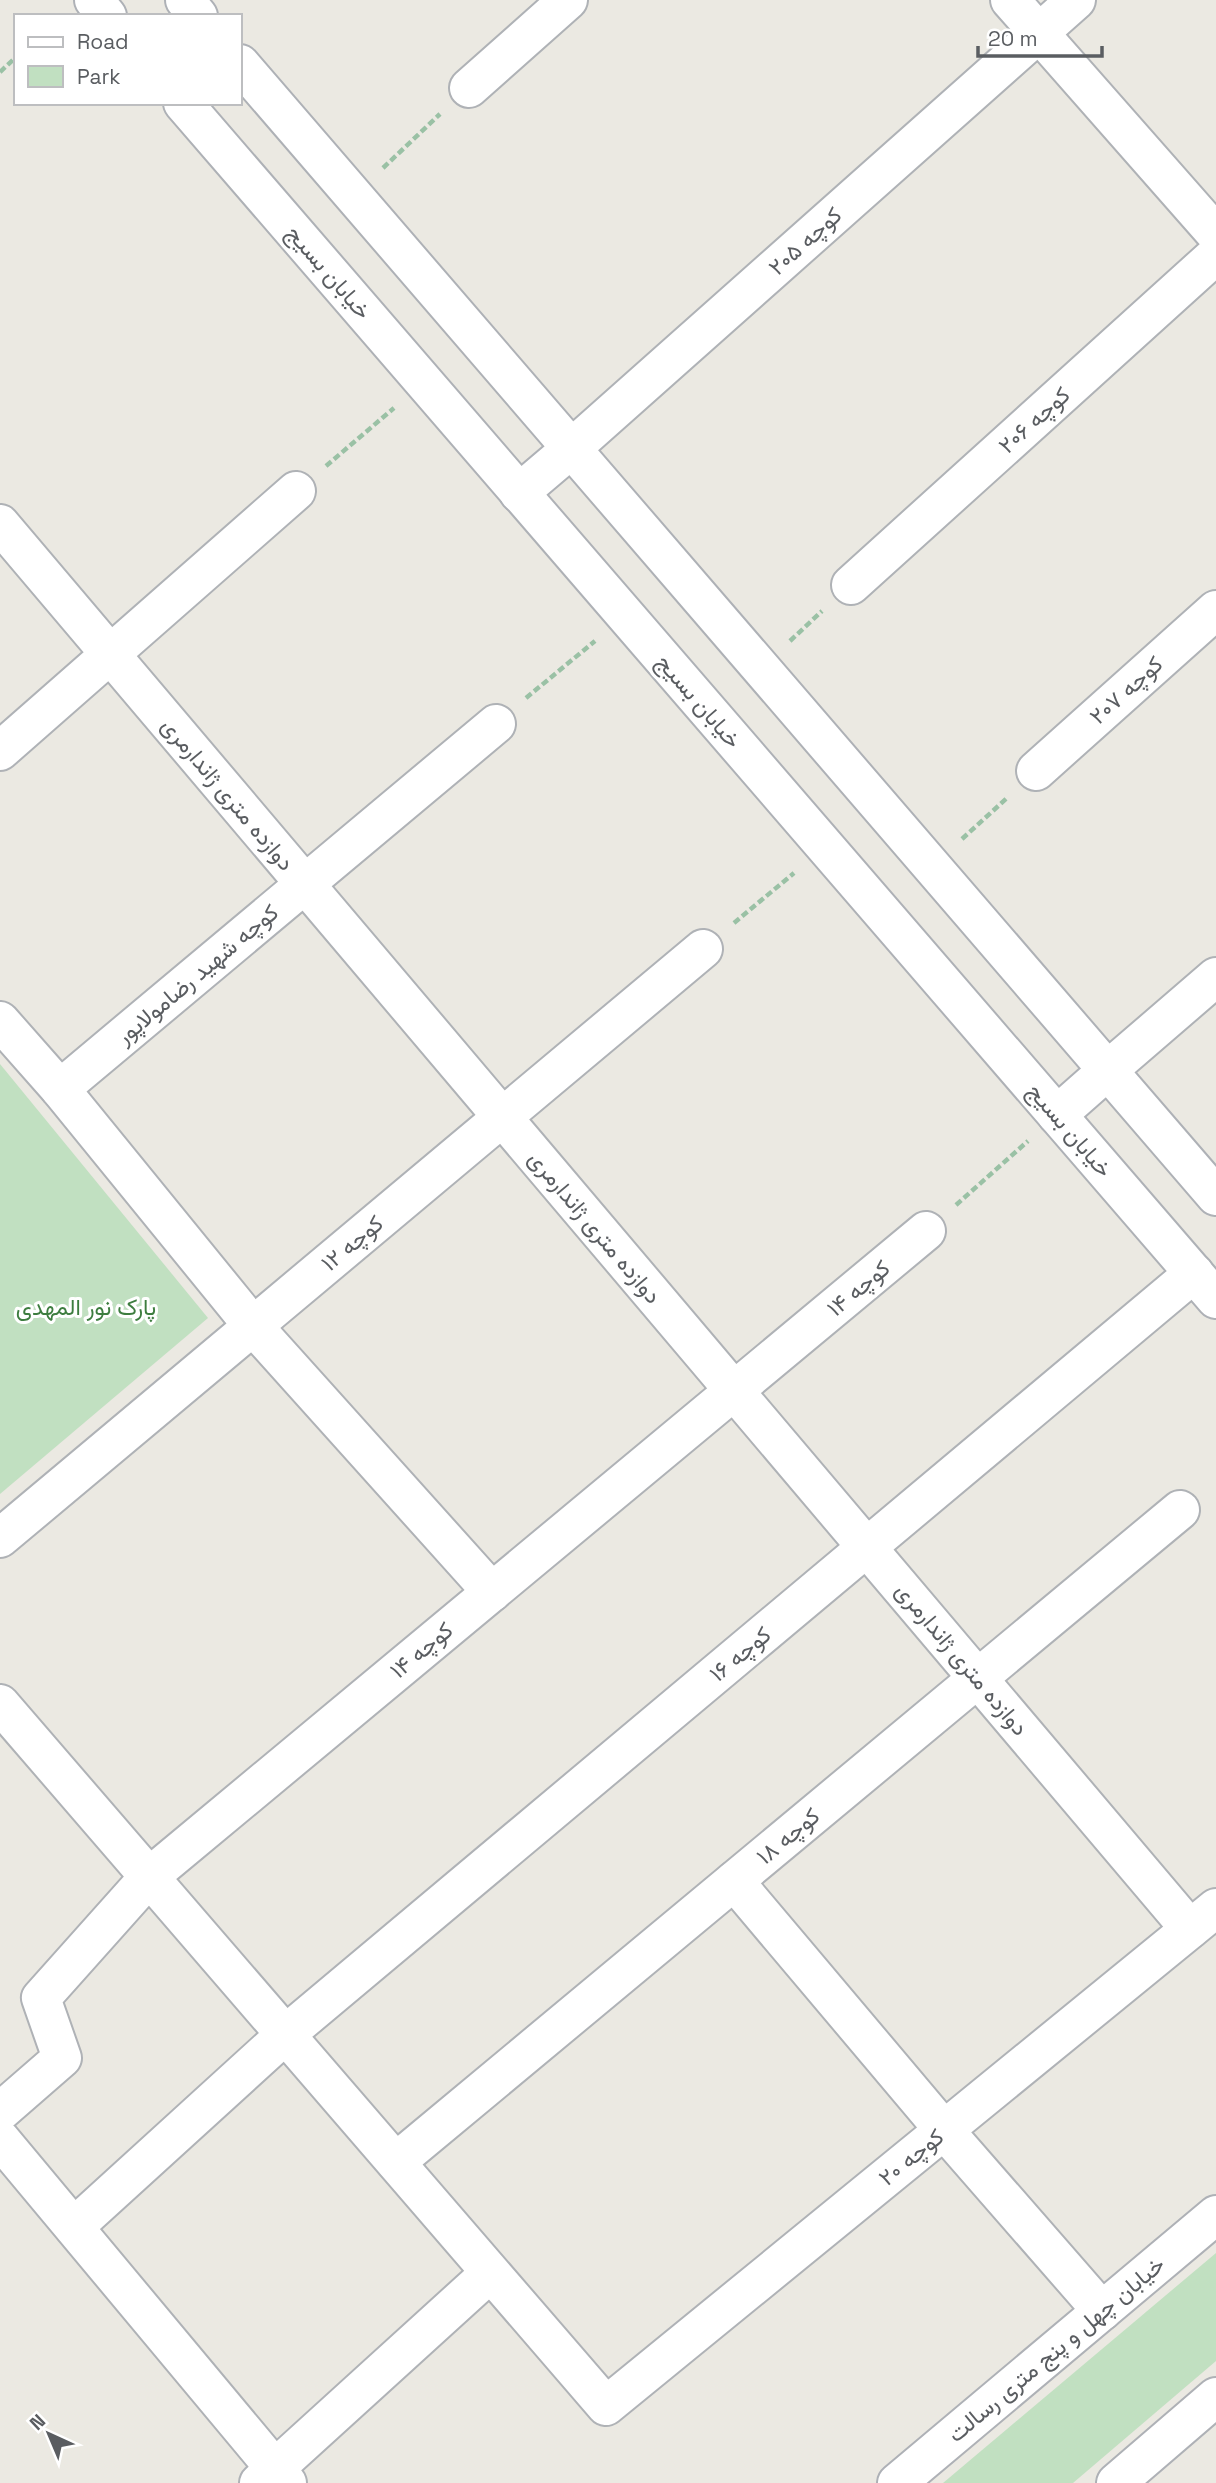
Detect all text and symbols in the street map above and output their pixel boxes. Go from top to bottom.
legend [14,14,242,105]
scale bar [978,14,1102,58]
text: 20 m [988,25,1038,52]
text: Road [77,28,129,55]
text: Park [77,63,121,90]
street label: ۲۰۵ کوچه [762,200,849,283]
street label: خیابان بسیج [279,219,378,326]
street label: ۲۰۶ کوچه [992,380,1077,461]
street label: خیابان بسیج [649,648,748,755]
street label: ۲۰۷ کوچه [1083,649,1170,732]
street label: دوازده متری ژاندارمری [155,711,301,877]
street label: کوچه شهید رضامولاپور [109,897,285,1052]
street label: خیابان بسیج [1020,1077,1119,1184]
street label: دوازده متری ژاندارمری [522,1144,668,1310]
street label: ۱۲ کوچه [315,1208,390,1279]
street label: ‍‍ ۱۴ کوچه [816,1253,897,1328]
park label: پارک نور المهدی [16,1292,156,1323]
street label: دوازده متری ژاندارمری [889,1576,1035,1742]
street label: ‍‍ ۱۴ کوچه [379,1615,460,1690]
street label: ۱۶ کوچه [703,1620,778,1689]
street label: ۱۸ کوچه [750,1801,827,1872]
street label: ۲۰ کوچه [872,2122,950,2193]
street label: خیابان چهل و پنج متری رسالت [941,2249,1172,2450]
north arrow [14,2399,84,2469]
text: N [24,2409,51,2436]

